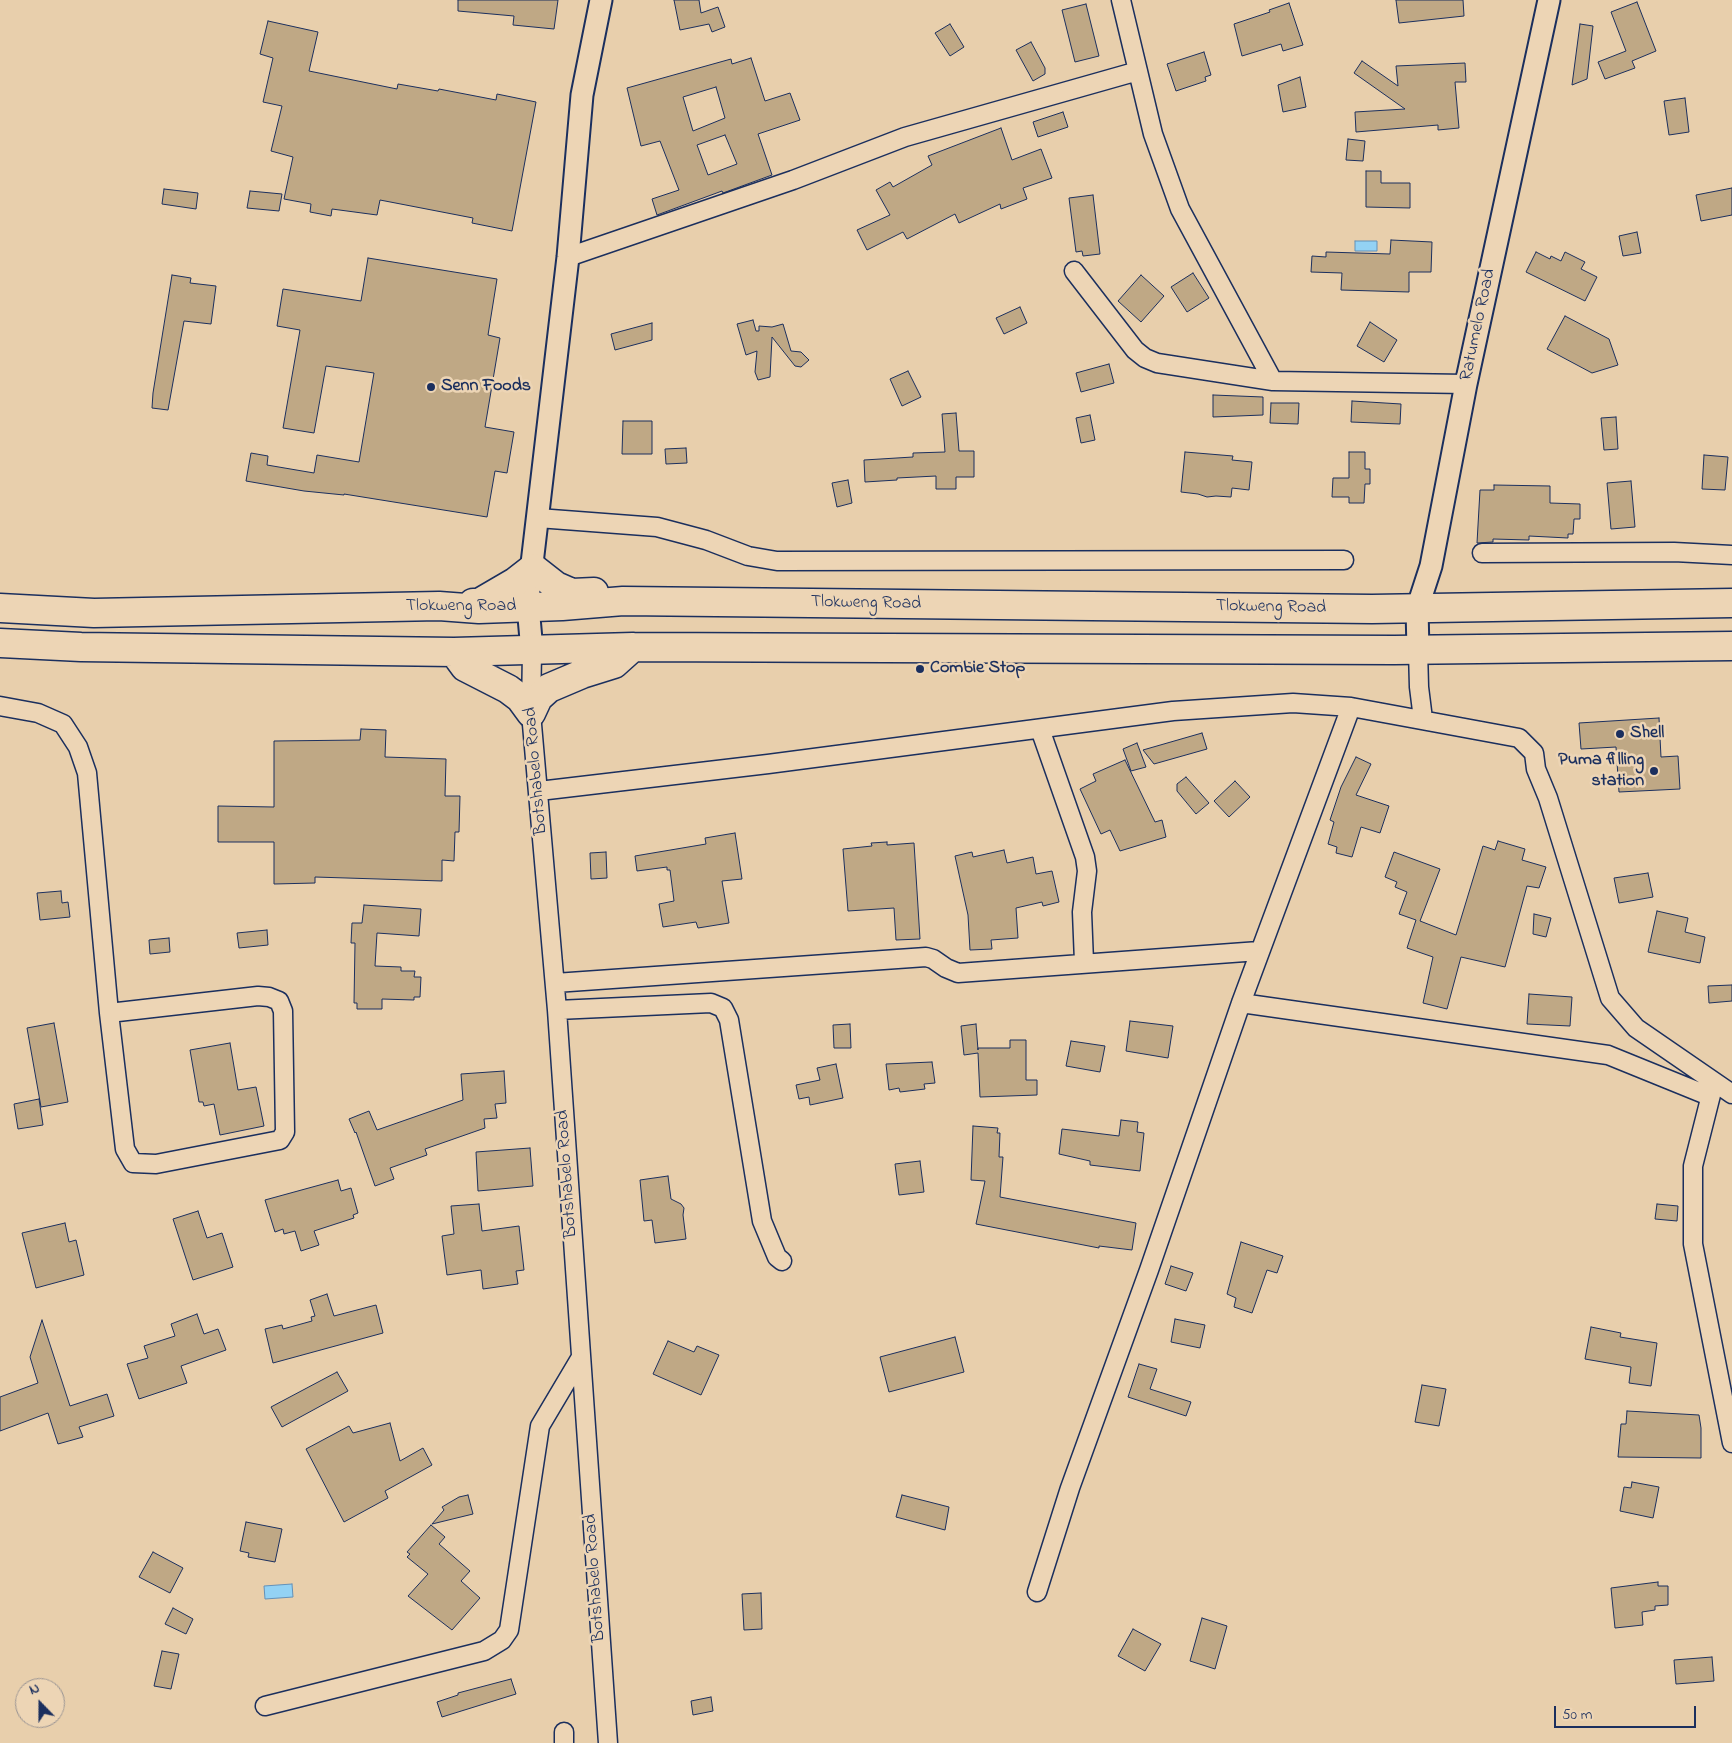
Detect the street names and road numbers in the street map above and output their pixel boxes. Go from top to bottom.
street label: Ratumelo Road [1457,267,1501,383]
street label: Tlokweng Road [811,592,921,616]
street label: Tlokweng Road [406,596,516,618]
street label: Tlokweng Road [1216,596,1326,620]
street label: Botshabelo Road [521,706,553,836]
street label: Botshabelo Road [553,1109,583,1239]
street label: Botshabelo Road [581,1513,611,1643]

